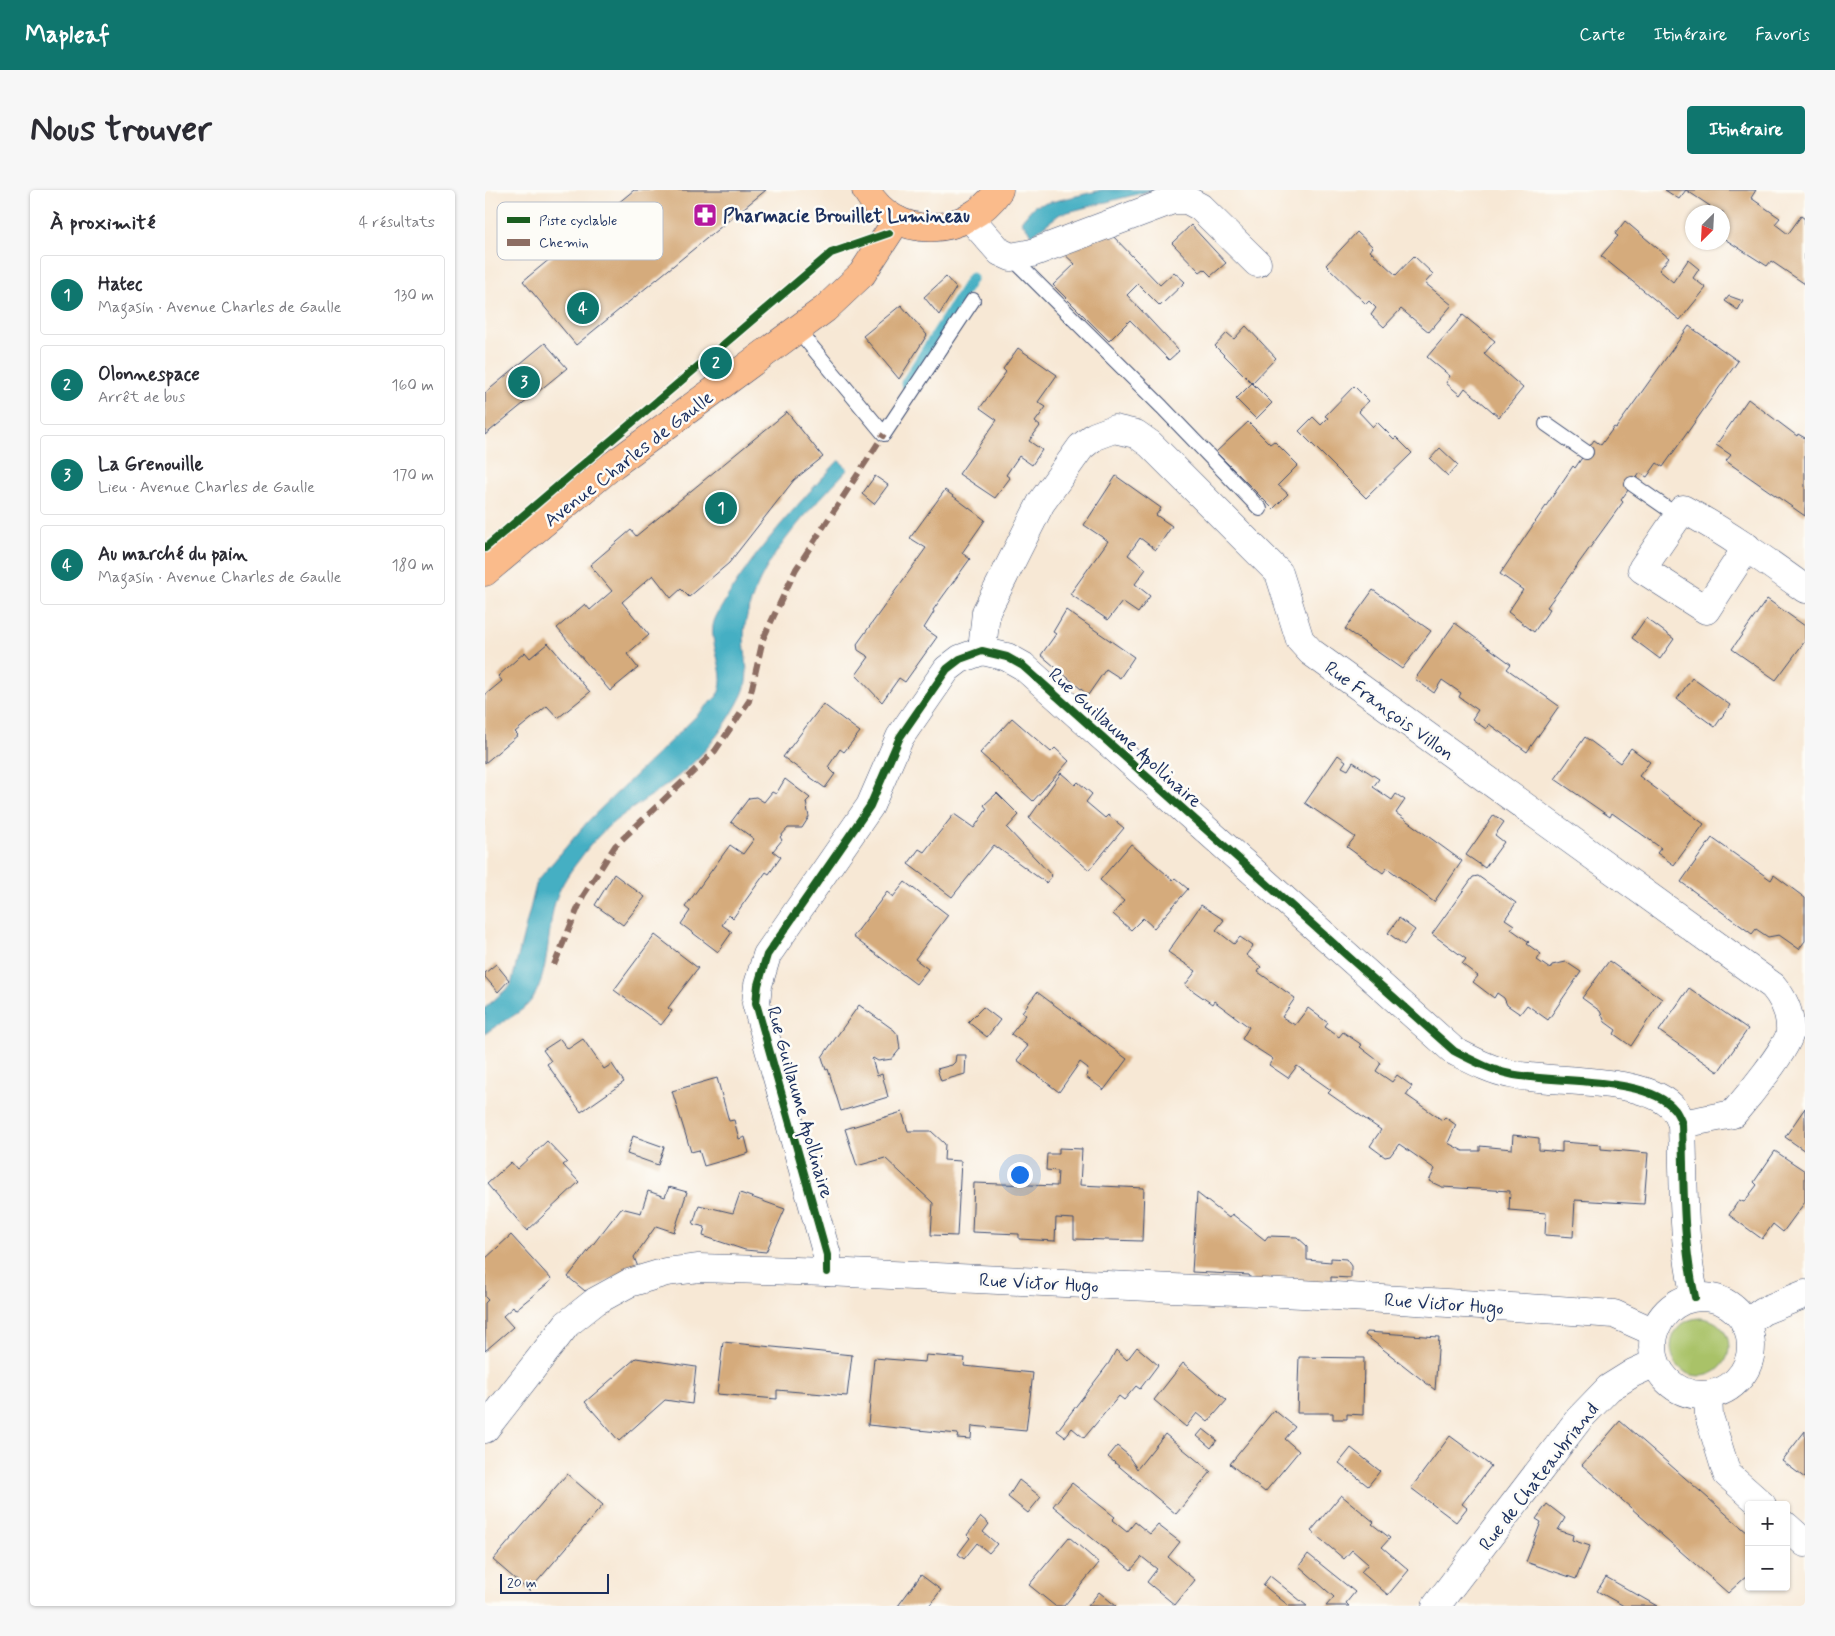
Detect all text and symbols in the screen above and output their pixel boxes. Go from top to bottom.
text: Mapleaf [25,20,110,51]
text: Carte [1579,23,1625,47]
text: Itinéraire [1653,23,1727,47]
text: Favoris [1755,23,1810,47]
button: Itinéraire [1687,106,1805,154]
text: Nous trouver [30,107,212,153]
legend [497,202,663,260]
pharmacy icon: Pharmacie Brouillet Lumineau [692,202,718,228]
place label: Pharmacie Brouillet Lumineau [723,204,970,229]
north arrow [1685,205,1730,250]
text: À proximité [50,209,156,237]
text: 4 résultats [359,212,435,233]
text: Piste cyclable [539,212,617,230]
text: Chemin [539,234,589,252]
text: Hatec [98,272,143,297]
text: 1 [63,285,71,306]
text: 130 m [393,285,434,306]
pin: 4 [567,289,599,327]
text: Magasin · Avenue Charles de Gaulle [98,297,341,318]
pin: 2 [700,344,732,382]
text: Olonnespace [98,362,200,387]
pin: 3 [508,363,540,401]
text: 2 [63,375,71,396]
text: 160 m [391,375,434,396]
street label: Avenue Charles de Gaulle [539,385,719,533]
text: Arrêt de bus [98,387,185,408]
text: La Grenouille [98,452,203,477]
text: 3 [63,465,71,486]
text: 170 m [392,465,434,486]
text: Lieu · Avenue Charles de Gaulle [98,477,315,498]
pin: 1 [705,489,737,527]
text: Au marché du pain [98,542,247,567]
text: 4 [62,555,72,576]
text: 180 m [391,555,434,576]
text: Magasin · Avenue Charles de Gaulle [98,567,341,588]
street label: Rue François Villon [1319,656,1459,767]
street label: Rue Guillaume Apollinaire [1041,662,1207,815]
street label: Rue Guillaume Apollinaire [758,1003,839,1202]
your location [1007,1162,1033,1188]
street label: Rue Victor Hugo [978,1268,1099,1301]
street label: Rue Victor Hugo [1383,1288,1504,1323]
street label: Rue de Chateaubriand [1473,1398,1605,1556]
map controls [1745,1501,1790,1591]
button: + [1745,1501,1790,1546]
button: − [1745,1546,1790,1591]
scale bar [500,1571,609,1594]
text: 20 m [507,1574,537,1592]

